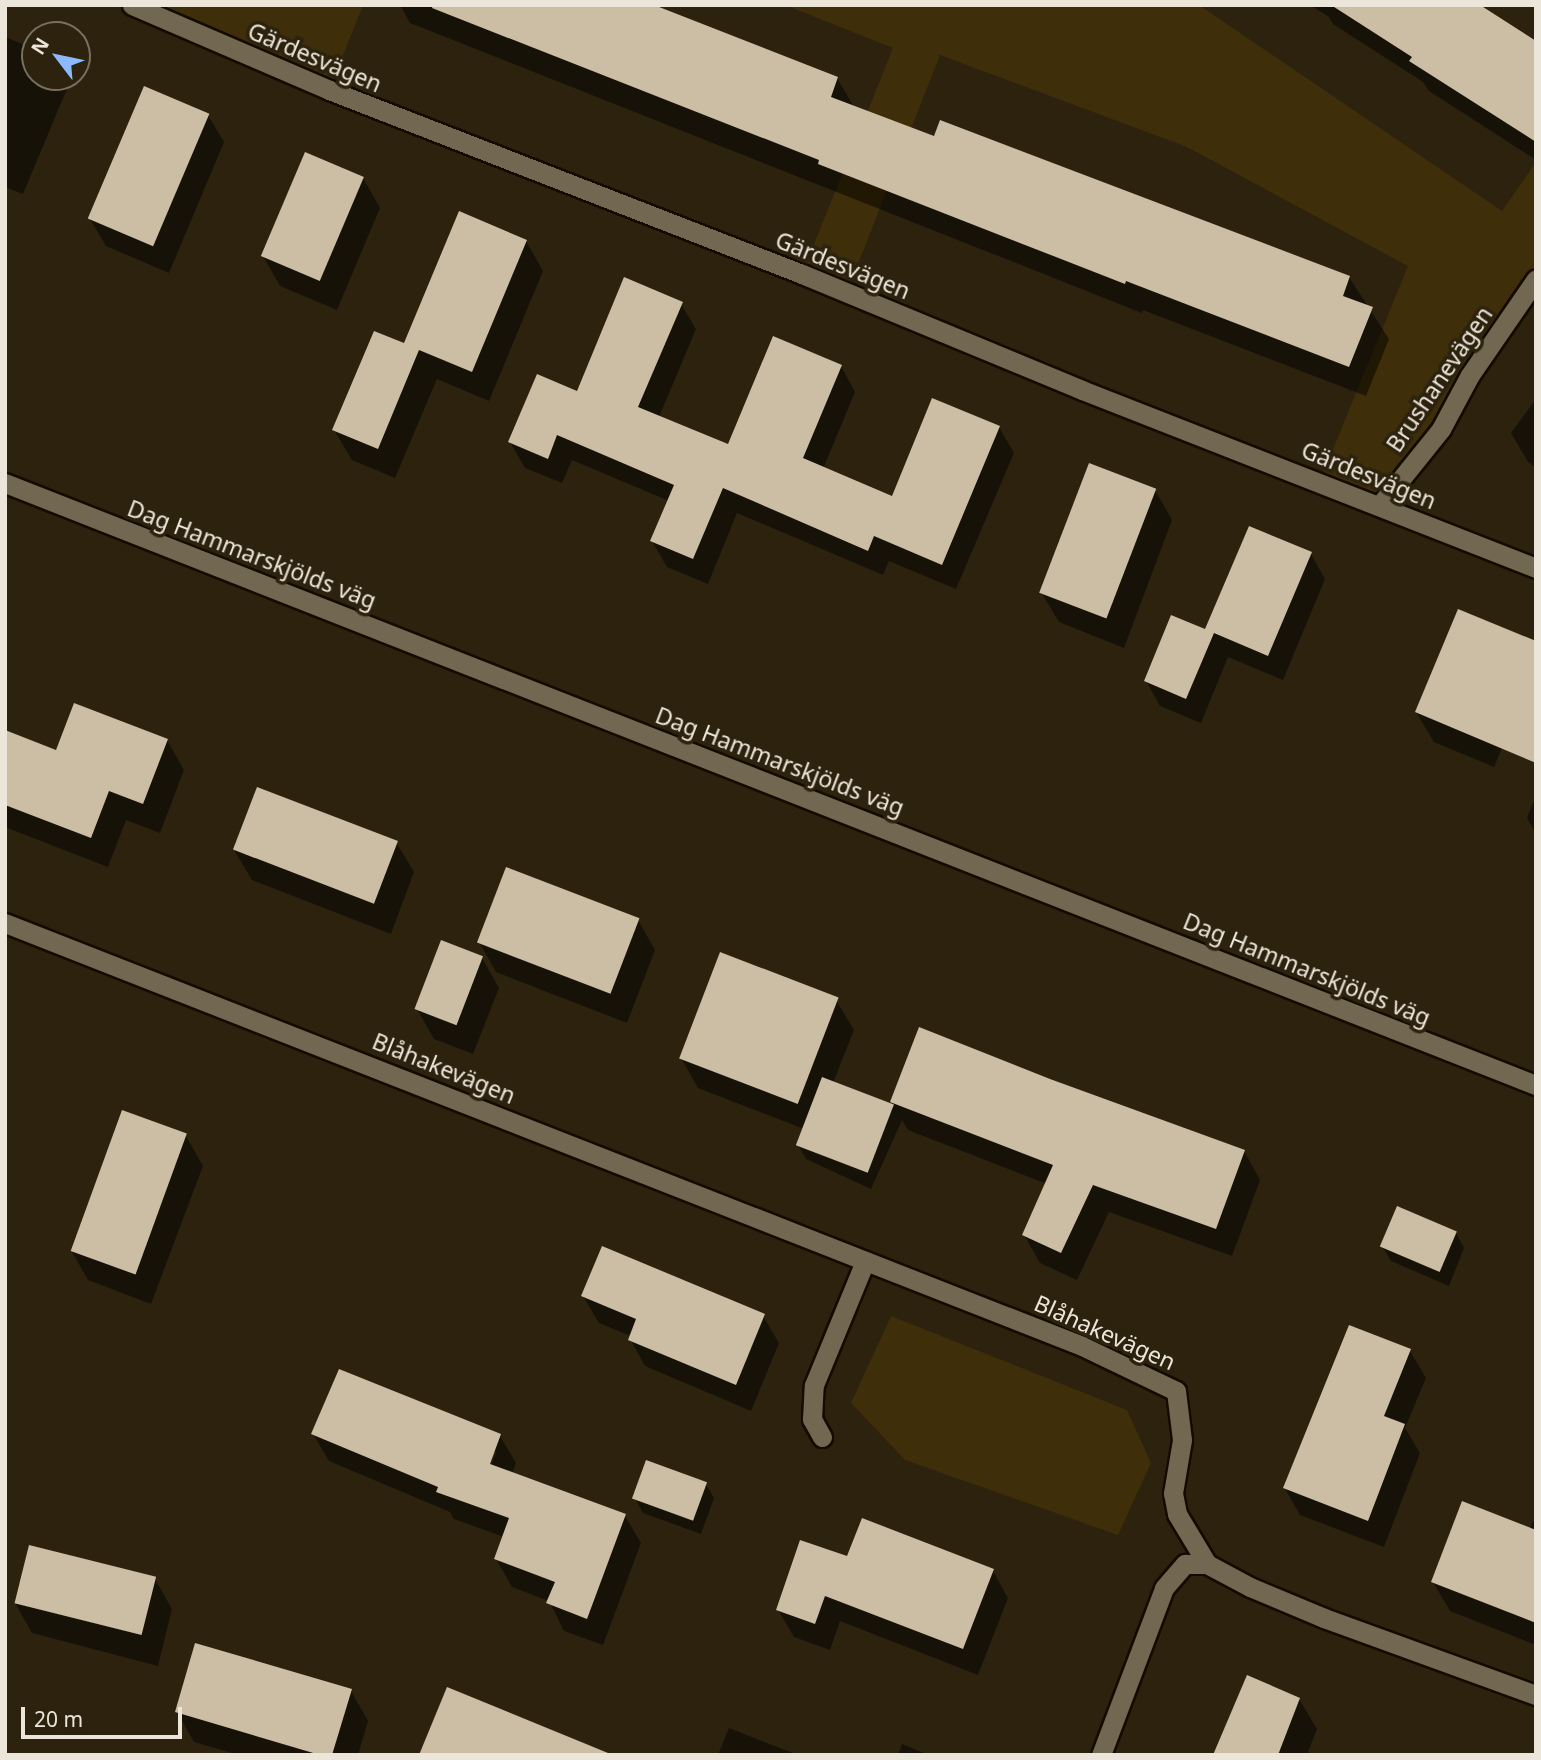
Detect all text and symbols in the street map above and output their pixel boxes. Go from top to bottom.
street label: Gärdesvägen [244,16,386,98]
north arrow [21,21,91,91]
text: N [25,32,55,59]
street label: Gärdesvägen [772,225,914,305]
street label: Brushanevägen [1380,301,1498,457]
street label: Gärdesvägen [1298,435,1440,515]
street label: Dag Hammarskjölds väg [124,494,380,614]
street label: Dag Hammarskjölds väg [652,701,908,821]
street label: Dag Hammarskjölds väg [1179,907,1435,1031]
street label: Blåhakevägen [369,1027,519,1109]
street label: Blåhakevägen [1030,1289,1180,1375]
scale bar [24,1694,186,1738]
text: 20 m [34,1705,83,1733]

